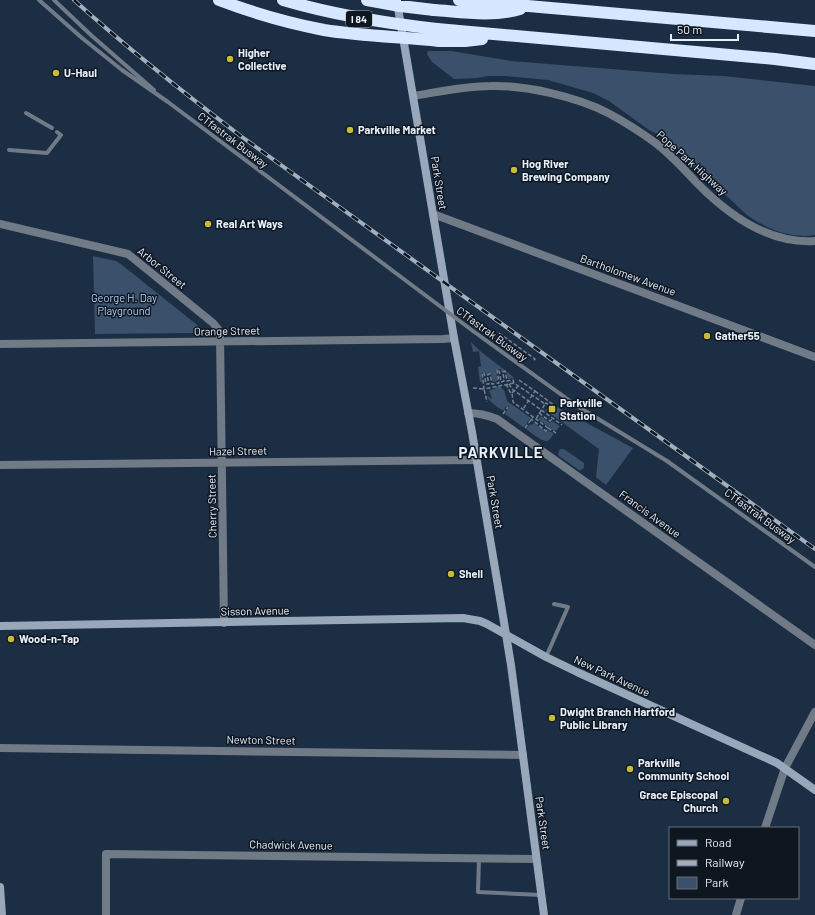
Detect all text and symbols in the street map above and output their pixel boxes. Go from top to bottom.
road number: I 84 [346,11,372,27]
scale bar [671,16,738,42]
text: 50 m [677,22,702,36]
place label: Higher Collective [238,46,286,72]
marker: Higher Collective [225,54,235,64]
place label: U-Haul [64,66,97,79]
marker: U-Haul [51,68,61,78]
street label: CTfastrak Busway [196,109,271,170]
place label: Parkville Market [358,123,436,136]
marker: Parkville Market [345,125,355,135]
street label: Pope Park Highway [654,128,730,198]
street label: Park Street [429,155,450,211]
place label: Hog River Brewing Company [522,157,610,183]
marker: Hog River Brewing Company [509,165,519,175]
place label: Real Art Ways [216,217,283,230]
marker: Real Art Ways [203,219,213,229]
street label: Arbor Street [135,244,189,291]
street label: Bartholomew Avenue [579,251,678,298]
park label: George H. Day Playground [91,291,157,317]
street label: CTfastrak Busway [454,303,530,364]
street label: Orange Street [194,323,260,338]
place label: Gather55 [715,329,760,342]
marker: Gather55 [702,331,712,341]
place label: Parkville Station [560,396,602,422]
marker: Parkville Station [547,404,557,414]
street label: Hazel Street [209,443,267,458]
district label: PARKVILLE [459,443,543,461]
street label: Cherry Street [204,474,219,538]
street label: Park Street [484,474,507,530]
street label: CTfastrak Busway [722,485,798,546]
street label: Francis Avenue [617,487,684,540]
place label: Shell [459,567,483,580]
marker: Shell [446,569,456,579]
street label: Sisson Avenue [221,603,290,618]
place label: Wood-n-Tap [19,632,79,645]
marker: Wood-n-Tap [6,634,16,644]
street label: New Park Avenue [572,652,652,699]
place label: Dwight Branch Hartford Public Library [560,705,675,731]
marker: Dwight Branch Hartford Public Library [547,713,557,723]
street label: Newton Street [226,732,296,747]
place label: Parkville Community School [638,756,730,782]
marker: Parkville Community School [625,764,635,774]
place label: Grace Episcopal Church [640,788,718,814]
street label: Park Street [533,795,554,851]
marker: Grace Episcopal Church [721,796,731,806]
legend [669,827,799,899]
text: Road [705,835,732,849]
street label: Chadwick Avenue [249,837,333,852]
text: Railway [705,855,745,869]
text: Park [705,875,729,889]

